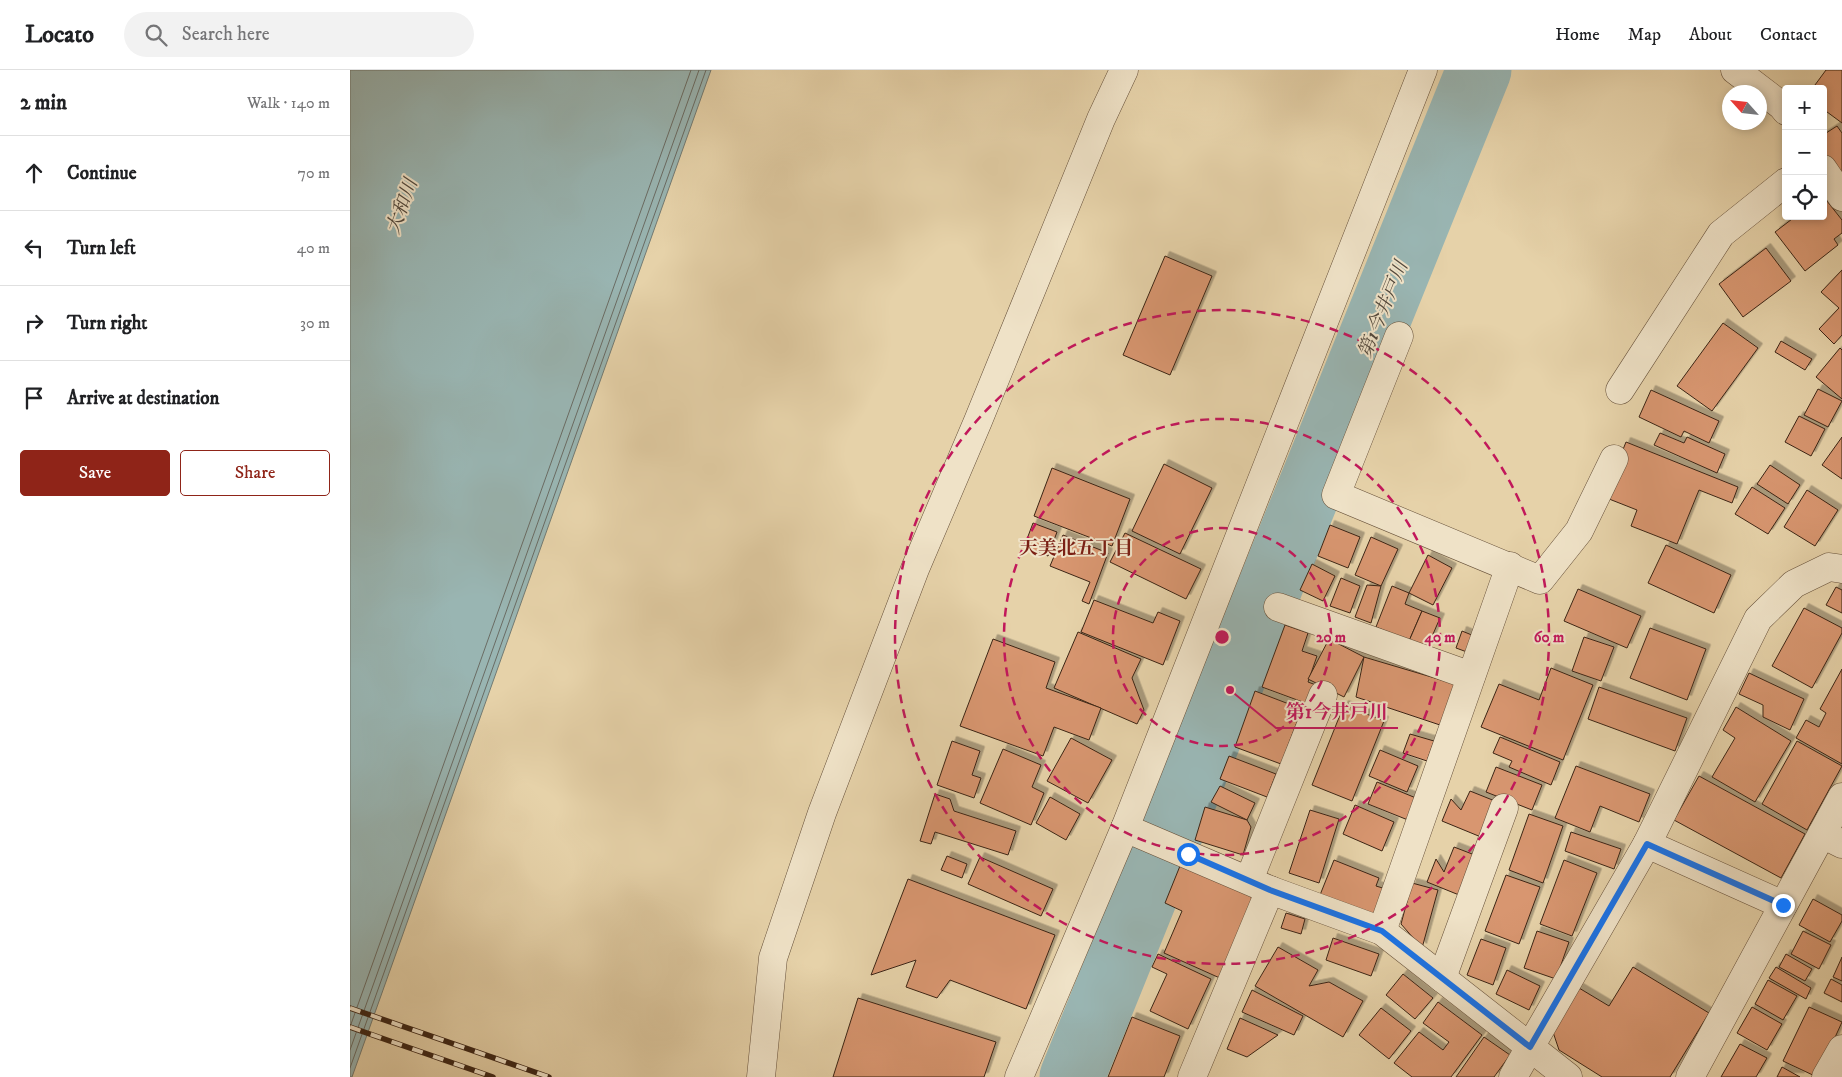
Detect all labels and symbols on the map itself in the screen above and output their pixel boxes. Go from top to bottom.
north arrow [1722,85,1767,130]
water label: 大和川 [382,174,424,237]
water label: 第1今井戸川 [1354,256,1414,361]
district label: 天美北五丁目 [1019,537,1133,560]
centre of rings [1213,628,1231,646]
text: 20 m [1316,628,1347,647]
text: 40 m [1423,628,1456,647]
text: 60 m [1534,628,1565,647]
callout: 第1今井戸川 [1276,694,1398,728]
text: 第1今井戸川 [1286,701,1388,724]
route start [1177,843,1200,866]
route end [1772,894,1795,917]

